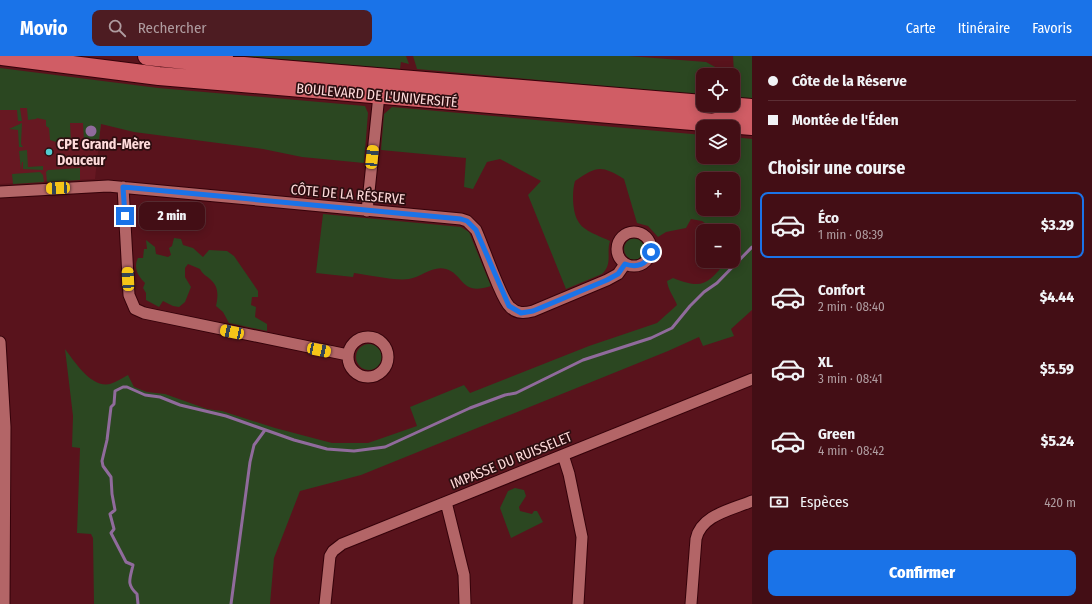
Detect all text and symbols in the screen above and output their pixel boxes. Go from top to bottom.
search box [92,10,372,46]
text: Movio [20,17,68,40]
icon: search [106,17,128,39]
text: Rechercher [138,19,207,37]
text: Carte [906,20,936,37]
text: Itinéraire [958,20,1010,37]
text: Favoris [1032,20,1072,37]
map controls [696,68,740,268]
button: locate [696,68,740,112]
text: Côte de la Réserve [792,72,907,90]
street label: BOULEVARD DE L'UNIVERSITÉ [296,79,459,111]
text: Montée de l'Éden [792,111,899,129]
button: layers [696,120,740,164]
place label: CPE Grand-Mère Douceur [57,136,151,169]
car [365,144,379,170]
marker: CPE Grand-Mère Douceur [44,147,54,157]
text: Choisir une course [768,157,905,179]
button: + [696,172,740,216]
street label: CÔTE DE LA RÉSERVE [290,180,407,208]
car [46,181,70,195]
callout: 2 min [139,202,205,230]
route end [116,207,134,225]
icon: car [770,207,806,243]
text: 2 min [158,208,186,223]
text: Éco [818,209,839,227]
text: $3.29 [1041,216,1074,234]
button: − [696,224,740,268]
text: 1 min · 08:39 [818,227,883,242]
route start [642,243,660,261]
car [121,267,135,291]
icon: car [770,279,806,315]
text: Confort [818,281,865,299]
text: $4.44 [1040,288,1074,306]
text: 2 min · 08:40 [818,299,885,314]
car [219,324,245,340]
car [306,342,332,358]
icon: car [770,351,806,387]
text: XL [818,353,833,371]
text: $5.59 [1040,360,1074,378]
text: 3 min · 08:41 [818,371,883,386]
icon: car [770,423,806,459]
text: Green [818,425,855,443]
street label: IMPASSE DU RUISSELET [448,428,575,493]
text: $5.24 [1041,432,1074,450]
text: 4 min · 08:42 [818,443,884,458]
icon: cash [768,491,790,513]
text: Espèces [800,493,849,511]
text: 420 m [1044,495,1076,510]
button: Confirmer [768,550,1076,596]

